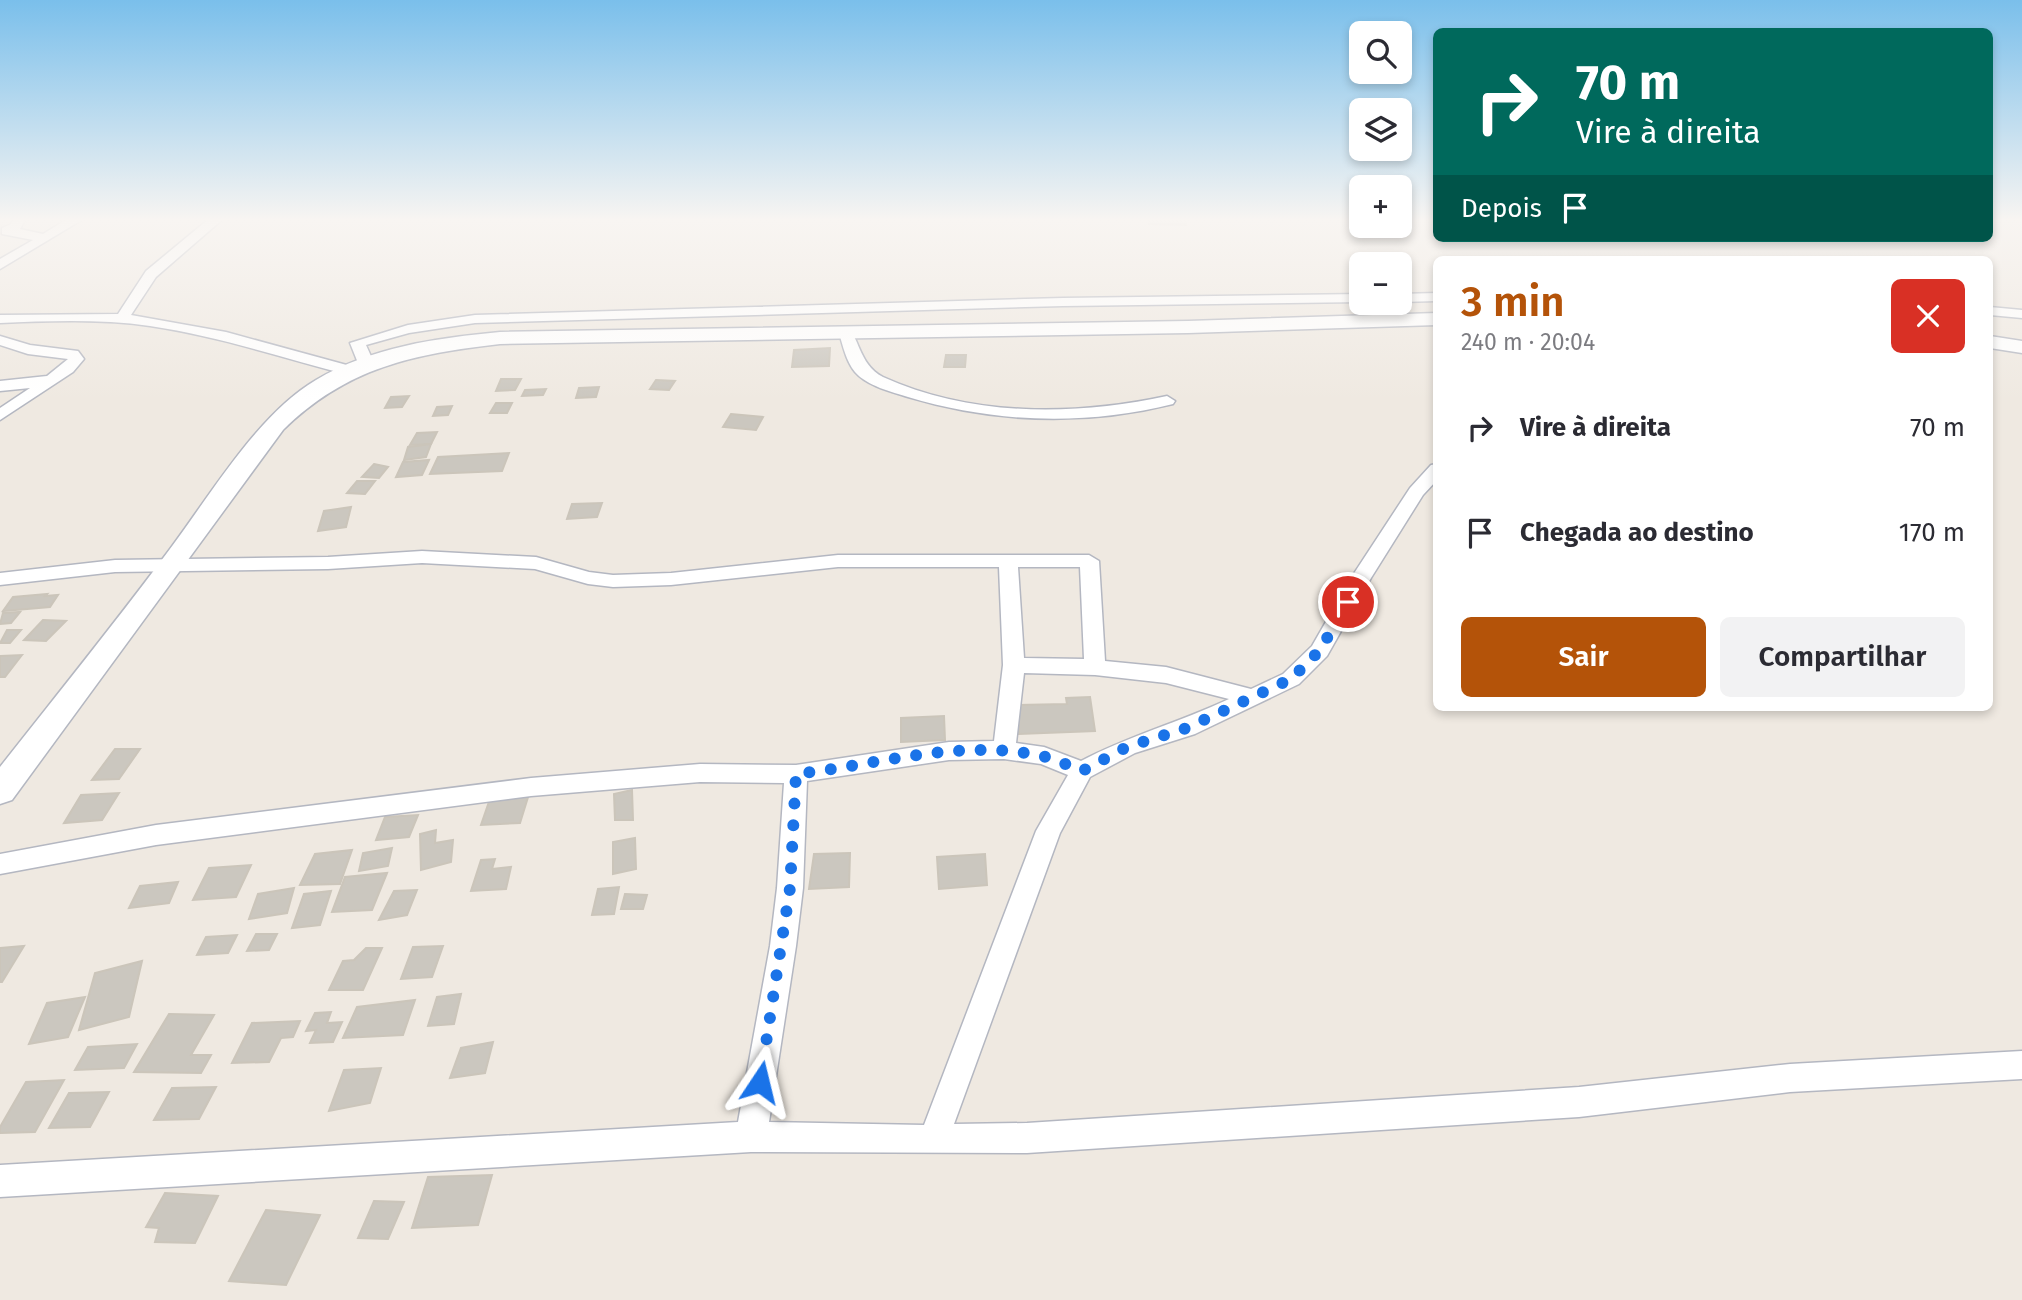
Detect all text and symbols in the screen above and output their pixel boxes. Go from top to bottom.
map controls [1349,21,1412,315]
button: search [1349,21,1412,84]
text: 70 m [1576,53,1680,112]
icon: right [1461,56,1552,147]
button: layers [1349,98,1412,161]
text: Vire à direita [1576,113,1761,151]
button: + [1349,175,1412,238]
icon: arrive [1556,189,1594,227]
text: Depois [1461,193,1542,224]
button: − [1349,252,1412,315]
text: 3 min [1461,277,1565,327]
button: close [1891,279,1965,353]
text: 240 m · 20:04 [1461,328,1595,356]
icon: right [1461,409,1499,447]
text: Vire à direita [1520,412,1671,443]
text: 70 m [1910,412,1965,443]
icon: arrive [1461,514,1499,552]
text: Chegada ao destino [1520,517,1754,548]
text: 170 m [1899,517,1965,548]
pin [1318,572,1378,632]
icon: arrive [1329,583,1367,621]
button: Sair [1461,617,1706,697]
button: Compartilhar [1720,617,1965,697]
position arrow [723,1045,797,1119]

